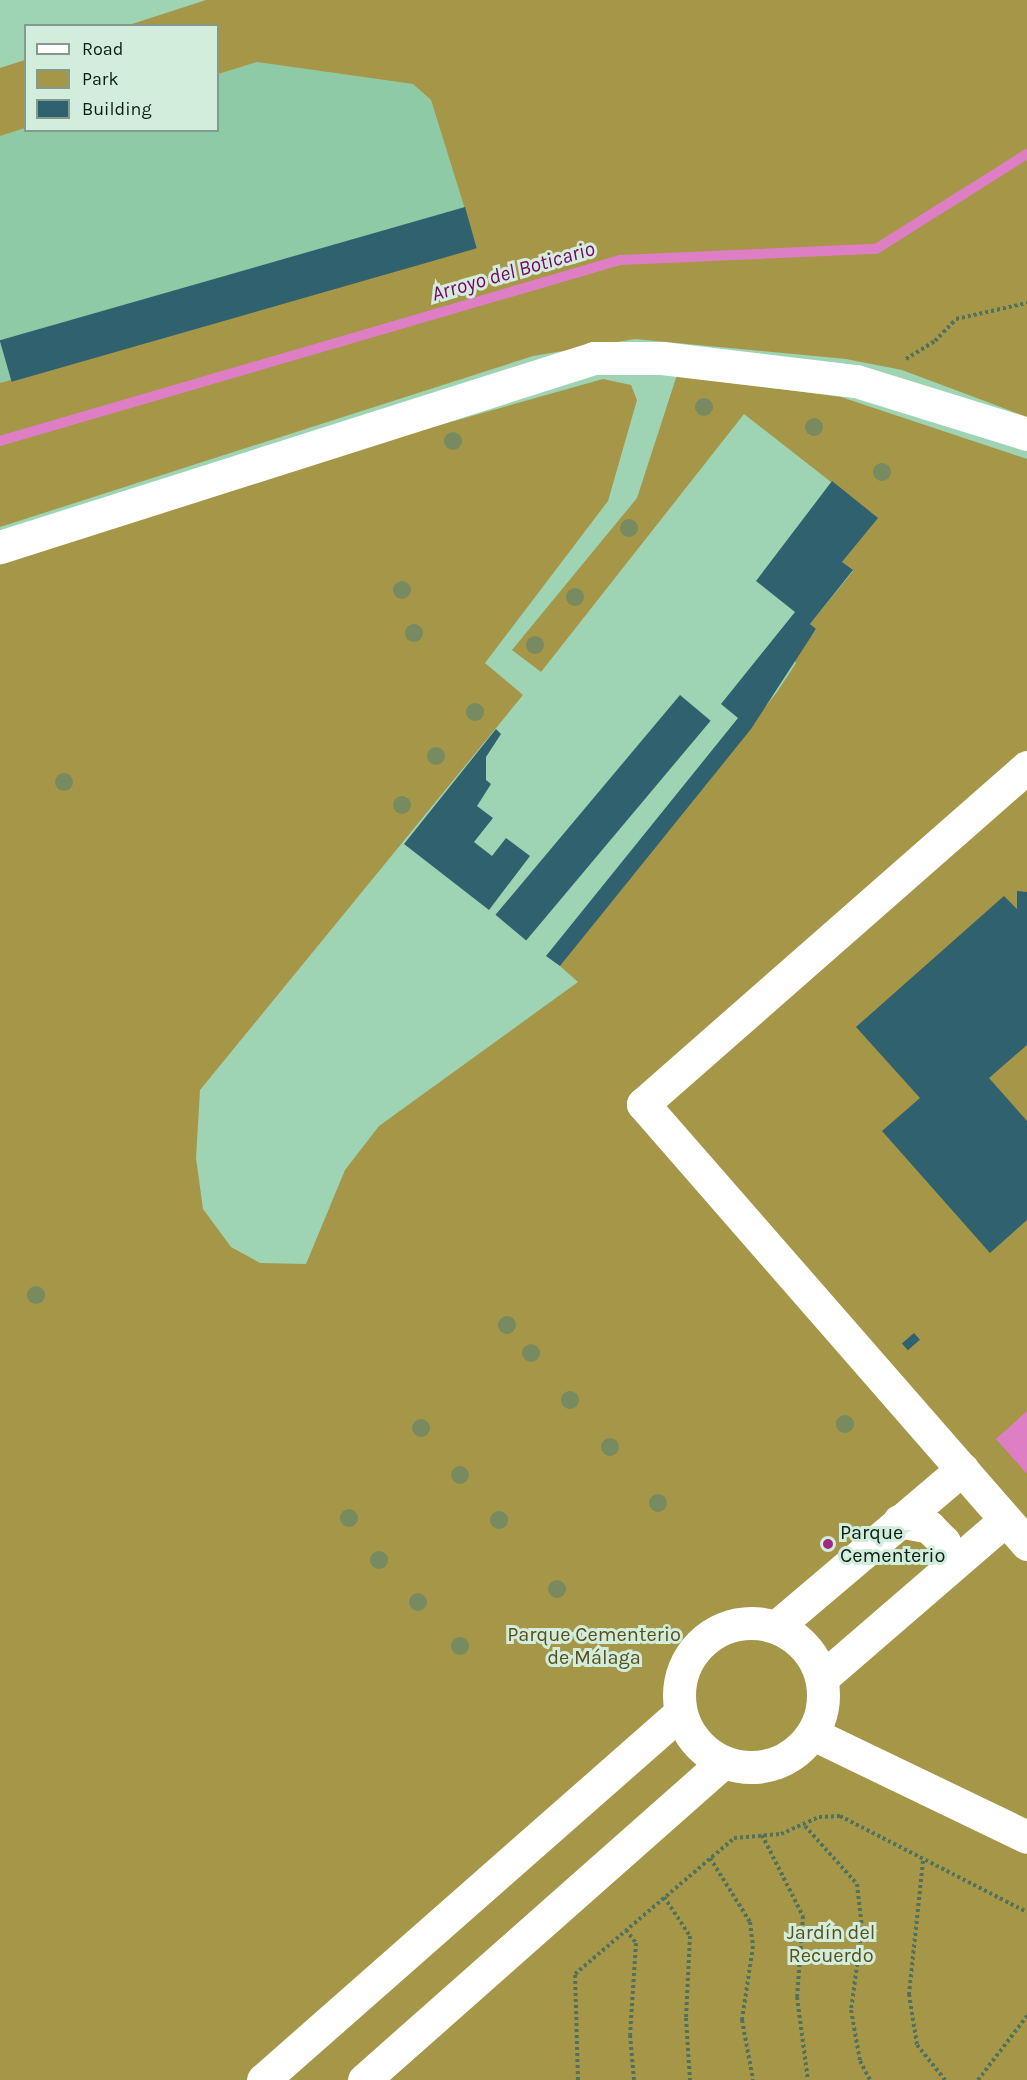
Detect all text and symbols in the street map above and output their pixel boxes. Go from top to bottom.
legend [24,24,219,132]
text: Road [82,38,123,60]
text: Park [82,68,119,90]
text: Building [82,98,152,120]
water label: Arroyo del Boticario [429,236,597,306]
place label: Parque Cementerio [840,1520,945,1567]
marker: Parque Cementerio [821,1537,835,1551]
park label: Parque Cementerio de Málaga [507,1623,681,1670]
park label: Jardín del Recuerdo [787,1920,875,1967]

